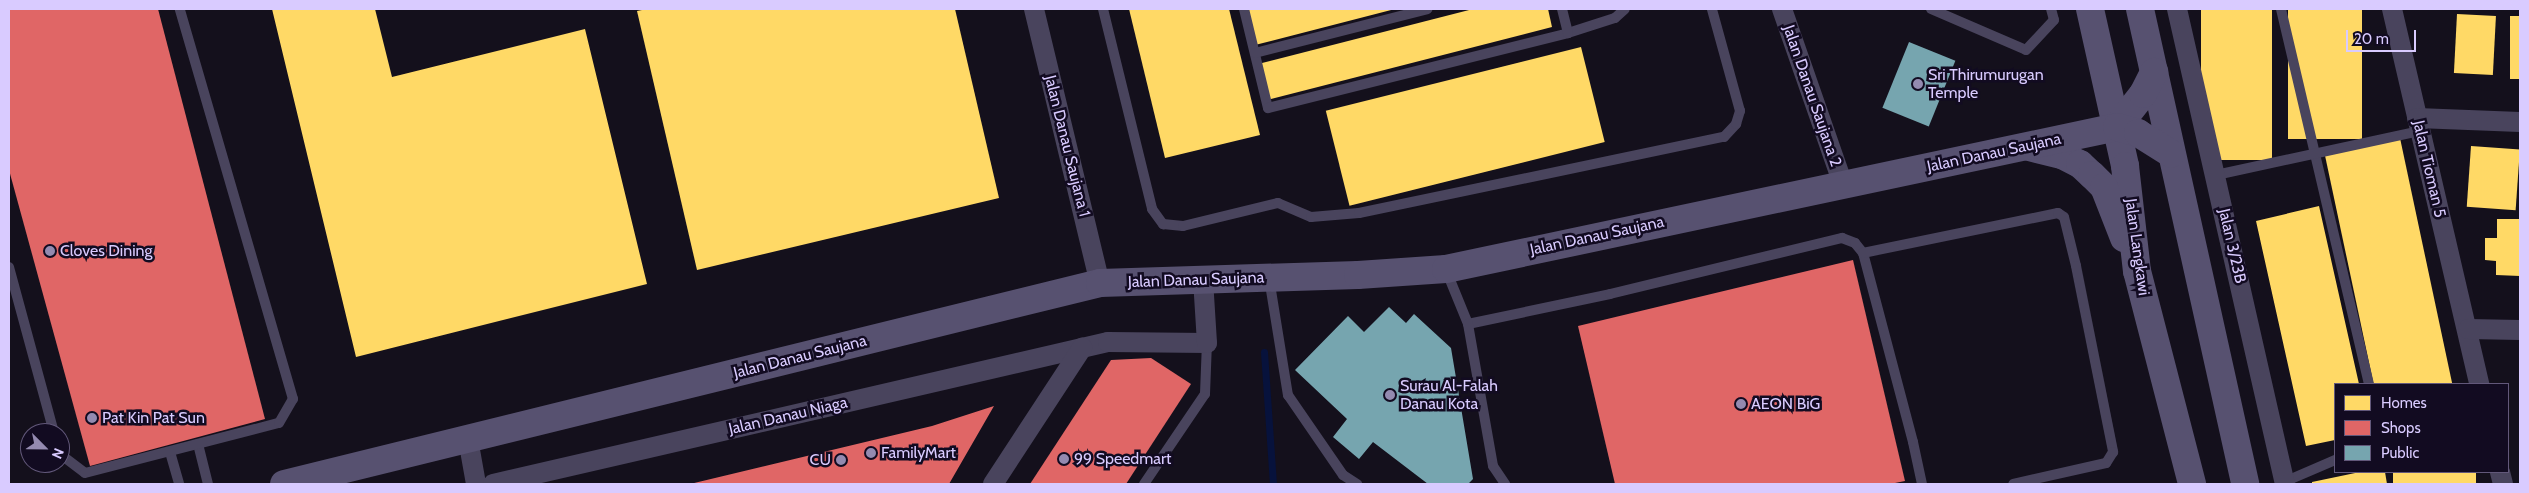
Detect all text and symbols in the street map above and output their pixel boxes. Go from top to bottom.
scale bar [2349,20,2419,52]
street label: Jalan Danau Saujana 2 [1779,23,1845,169]
text: 20 m [2354,30,2389,48]
place label: Sri Thirumurugan Temple [1928,65,2044,103]
street label: Jalan Danau Saujana 1 [1040,73,1094,219]
marker: Sri Thirumurugan Temple [1912,78,1924,90]
street label: Jalan Tioman 5 [2409,119,2449,219]
street label: Jalan Danau Saujana [1925,129,2063,177]
street label: Jalan Langkawi [2121,197,2153,297]
street label: Jalan 3/23B [2214,207,2250,285]
street label: Jalan Danau Saujana [1528,212,1666,260]
place label: Cloves Dining [60,241,153,261]
marker: Cloves Dining [44,245,56,257]
street label: Jalan Danau Saujana [1127,268,1265,292]
street label: Jalan Danau Saujana [731,331,869,383]
place label: Surau Al-Falah Danau Kota [1400,376,1498,414]
legend [2334,383,2509,473]
marker: Surau Al-Falah Danau Kota [1384,389,1396,401]
street label: Jalan Danau Niaga [727,393,849,439]
place label: AEON BiG [1751,394,1820,414]
text: Homes [2381,394,2427,412]
marker: AEON BiG [1735,398,1747,410]
place label: Pat Kin Pat Sun [102,408,205,428]
marker: Pat Kin Pat Sun [86,412,98,424]
text: Shops [2381,419,2421,437]
north arrow [20,423,70,473]
place label: FamilyMart [881,443,956,463]
text: Public [2381,444,2419,462]
text: N [48,445,68,462]
marker: FamilyMart [865,447,877,459]
place label: 99 Speedmart [1074,449,1171,469]
place label: CU [810,450,831,470]
marker: 99 Speedmart [1058,453,1070,465]
marker: CU [835,454,847,466]

